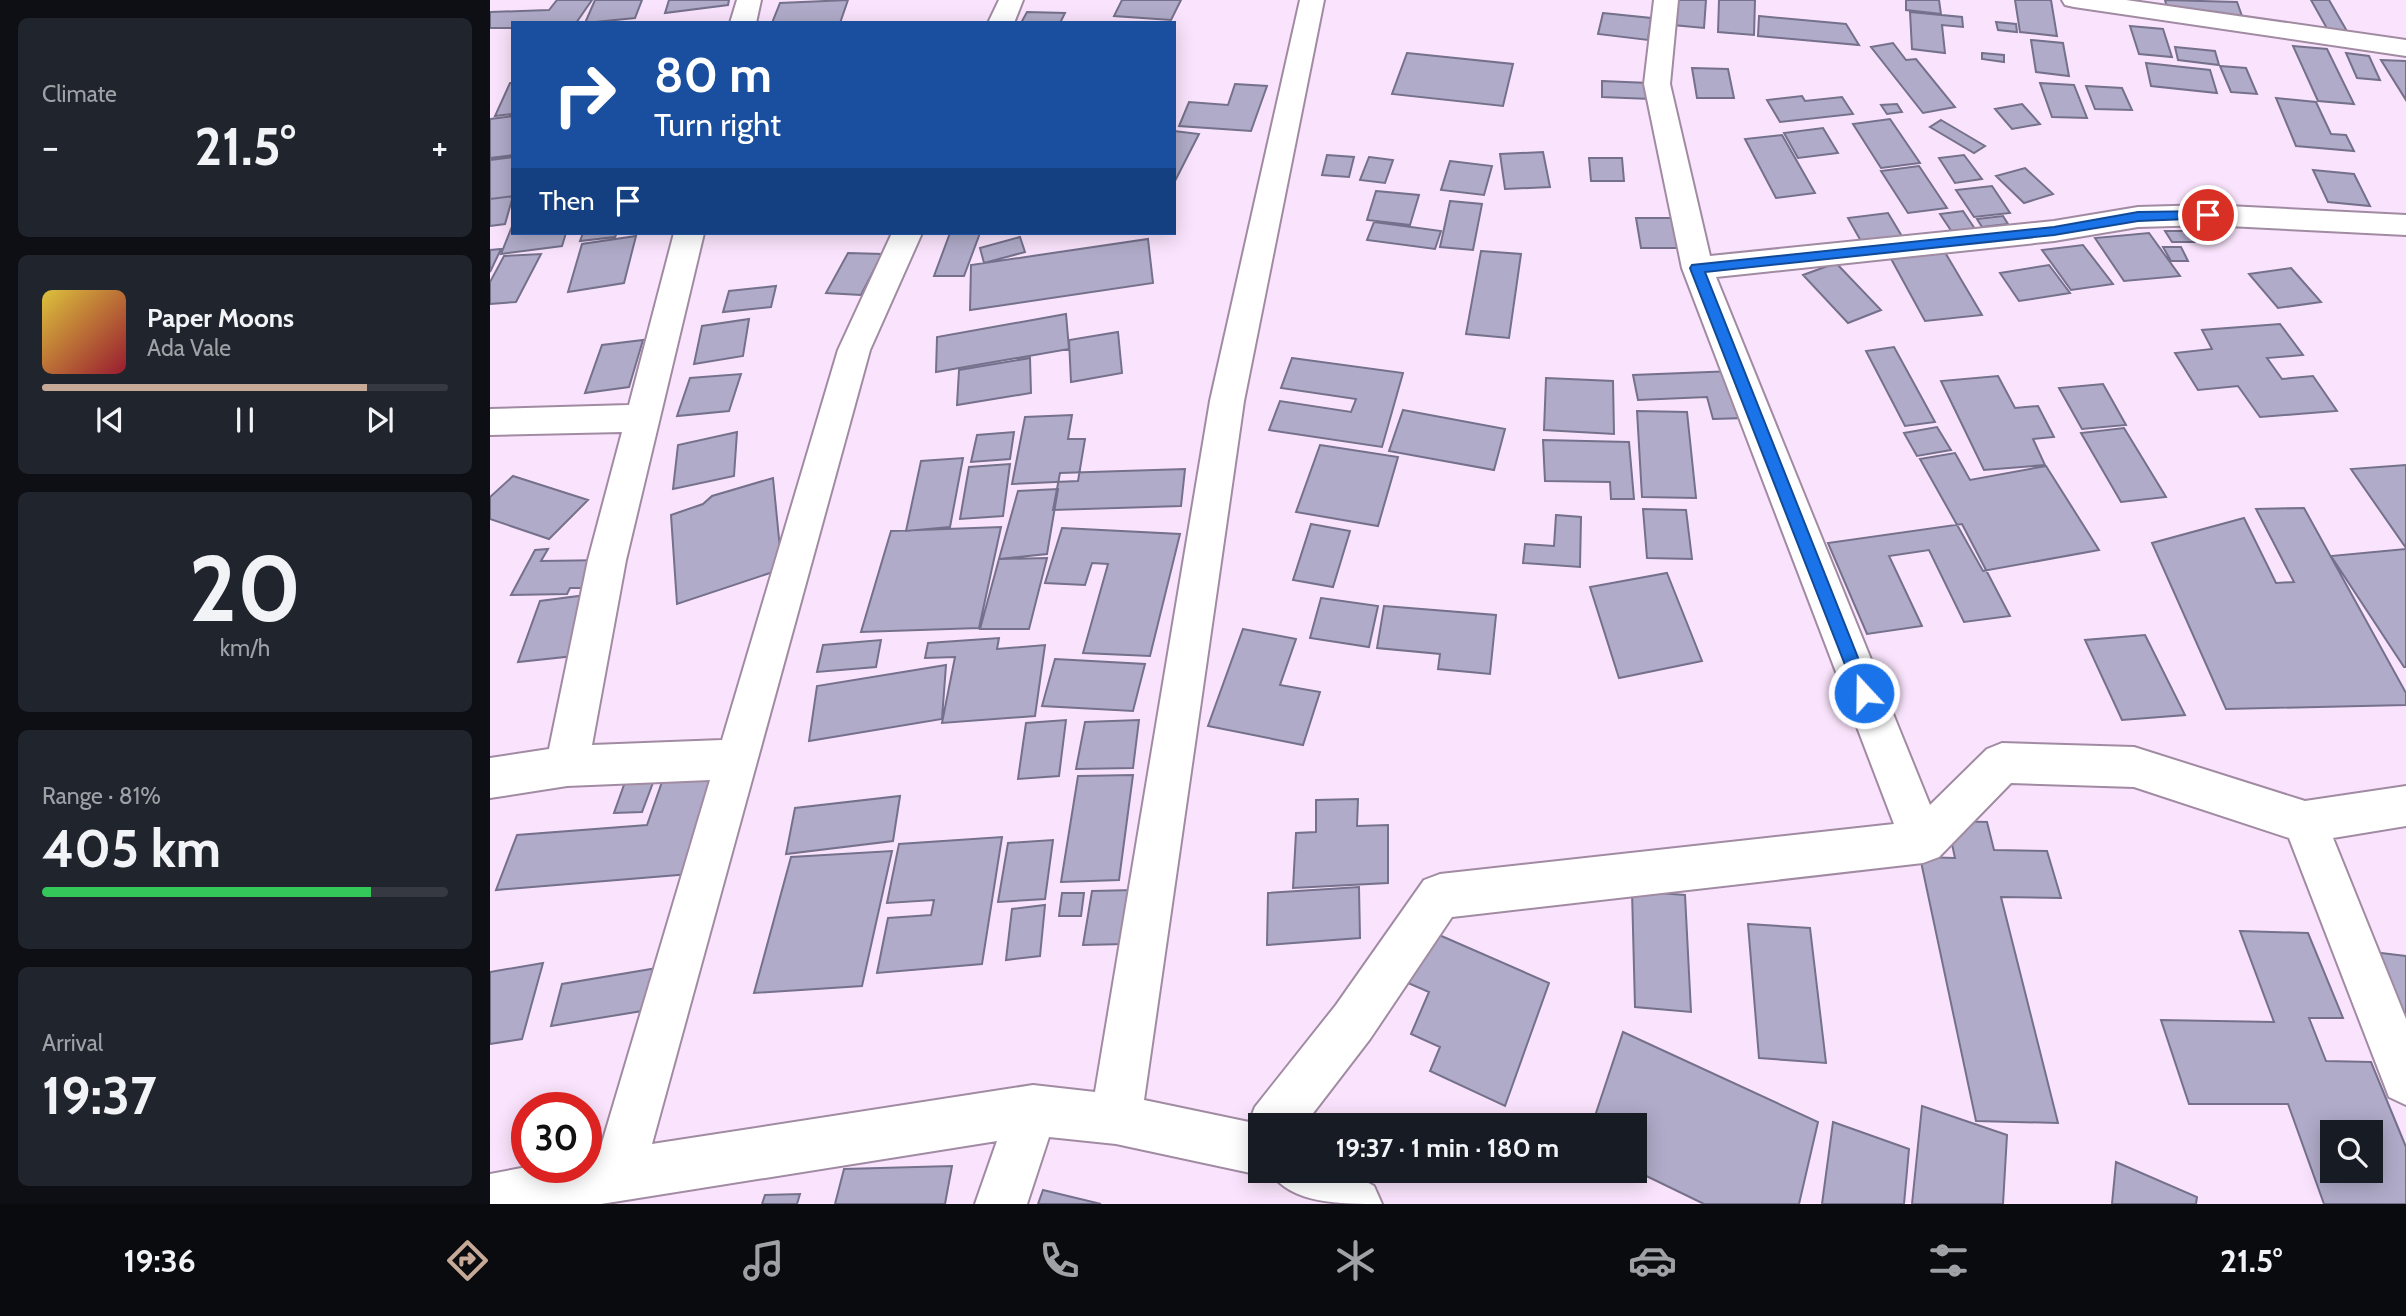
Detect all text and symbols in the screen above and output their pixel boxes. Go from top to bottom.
text: 80 m [654,45,772,104]
icon: right [539,49,630,140]
text: Climate [42,80,117,108]
text: Turn right [654,105,781,144]
text: 21.5° [194,115,296,178]
text: − [42,123,59,170]
text: + [431,123,448,170]
icon: arrive [609,182,647,220]
text: Then [539,185,595,217]
pin [2178,185,2238,245]
icon: arrive [2189,196,2227,234]
text: Paper Moons [147,302,294,334]
text: Ada Vale [147,334,231,362]
icon: previous [91,401,129,439]
icon: pause [226,401,264,439]
icon: next [361,401,399,439]
text: 20 [189,533,301,644]
text: km/h [220,634,270,662]
position arrow [1827,656,1901,730]
text: Range · 81% [42,782,161,810]
text: 405 km [42,817,221,880]
text: Arrival [42,1029,103,1057]
text: 19:37 [42,1064,157,1127]
speed limit sign: 30 [511,1092,602,1183]
map controls [2320,1120,2383,1183]
button: search [2320,1120,2383,1183]
text: 19:37 · 1 min · 180 m [1336,1132,1559,1164]
icon: directions [443,1236,492,1285]
icon: music [739,1236,788,1285]
icon: phone [1035,1236,1084,1285]
icon: climate [1331,1236,1380,1285]
icon: car [1628,1236,1677,1285]
icon: filters [1924,1236,1973,1285]
text: 19:36 [124,1241,196,1280]
text: 21.5° [2220,1241,2282,1280]

